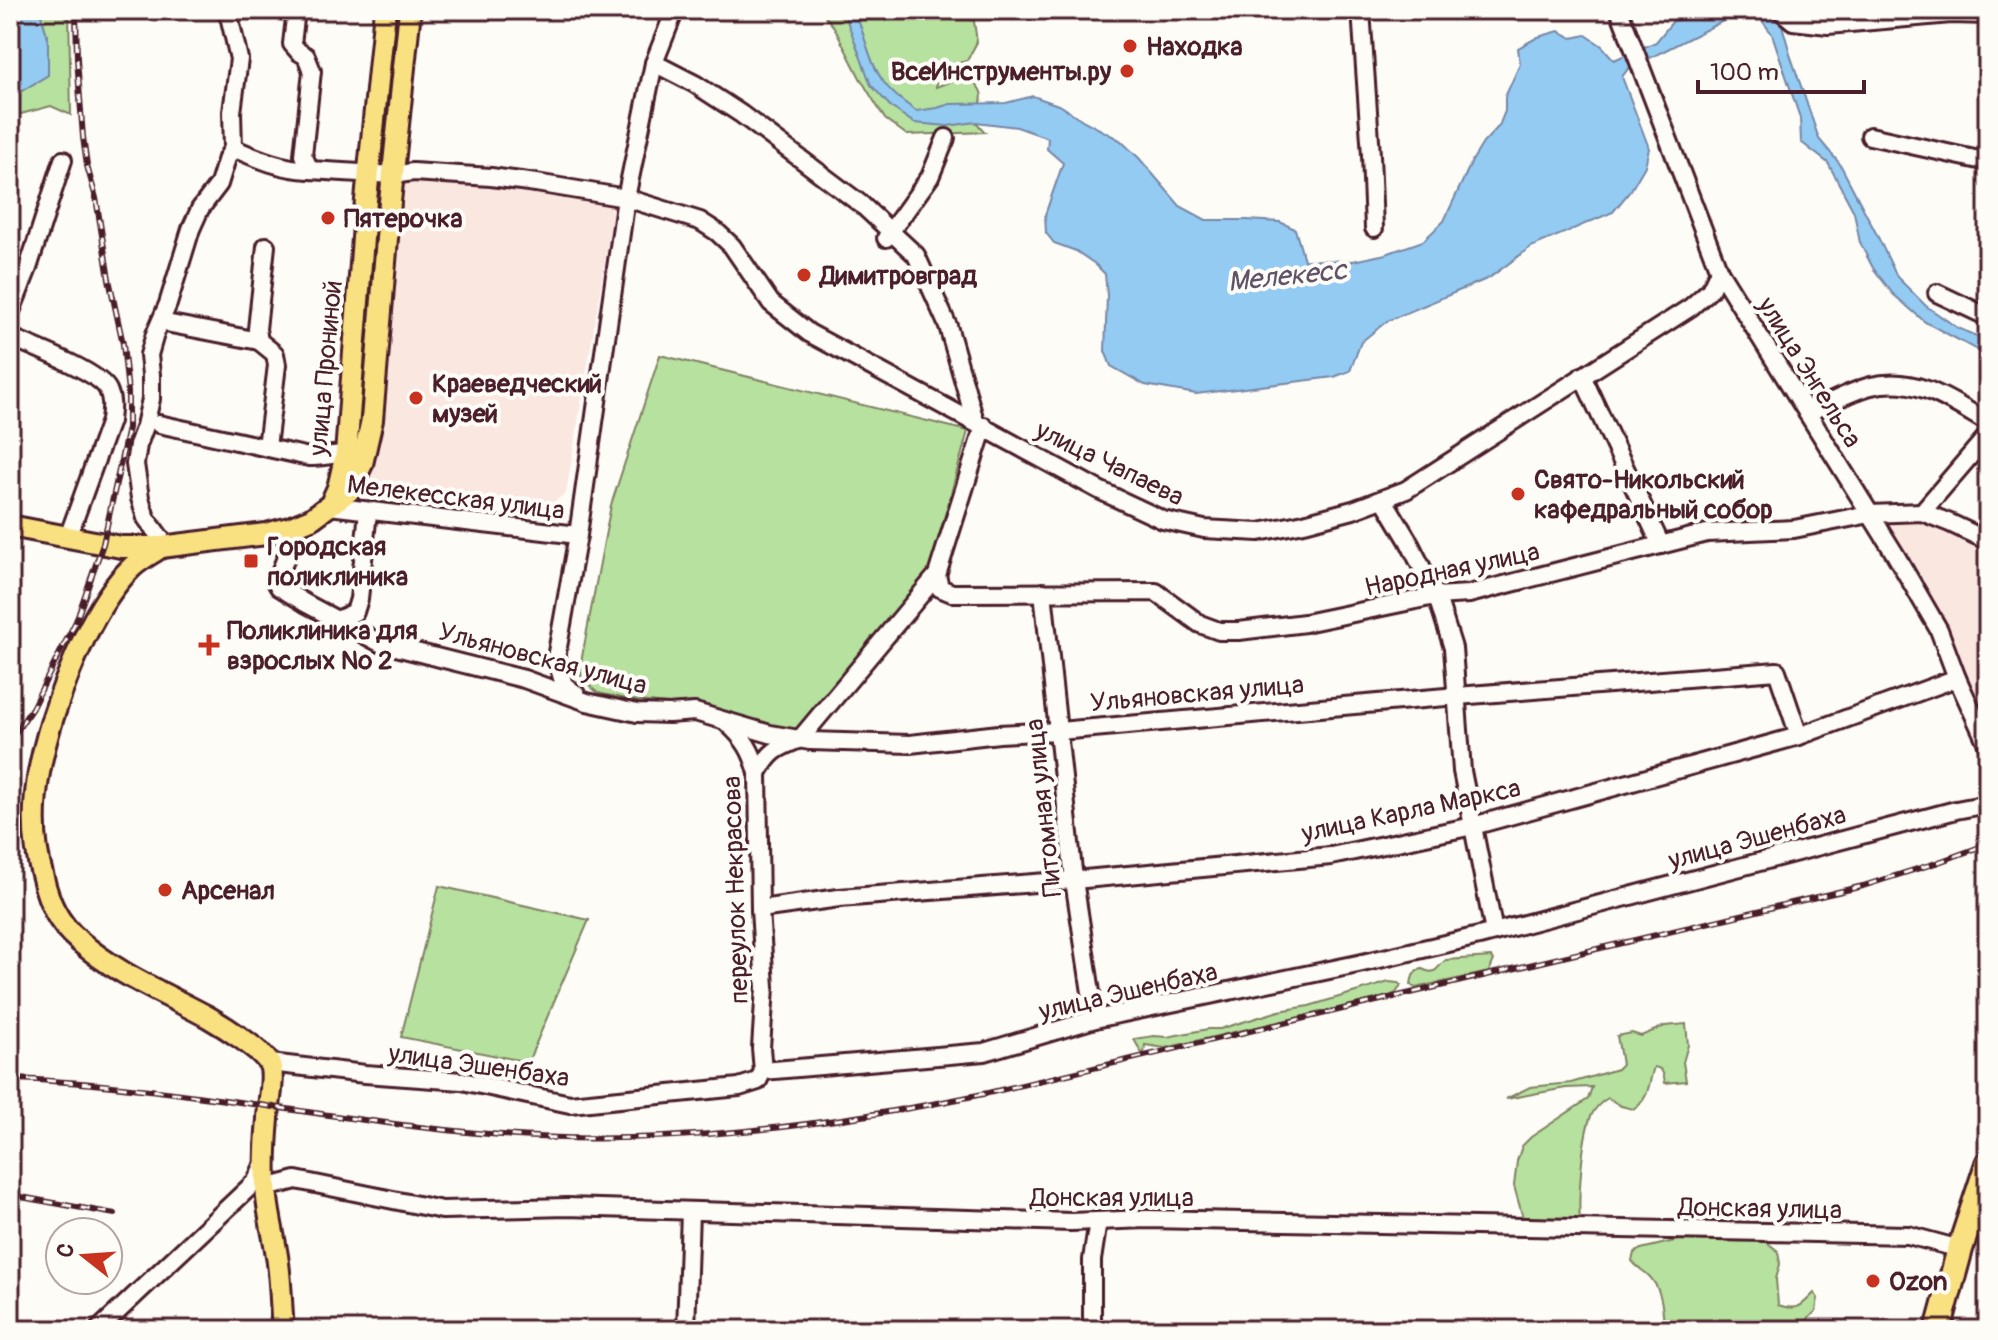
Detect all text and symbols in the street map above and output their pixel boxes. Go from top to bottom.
place label: Находка [1146,31,1243,63]
marker: Находка [1121,37,1139,55]
scale bar [1698,44,1864,94]
place label: ВсеИнструменты.ру [891,56,1112,88]
text: 100 m [1710,58,1779,87]
marker: ВсеИнструменты.ру [1118,62,1136,80]
place label: Пятерочка [344,203,463,235]
marker: Пятерочка [319,209,337,227]
water label: Мелекесс [1226,253,1350,300]
place label: Димитровград [818,260,977,292]
marker: Димитровград [795,266,813,284]
street label: улица Прониной [302,279,350,458]
street label: улица Энгельса [1750,290,1868,454]
place label: Краеведческий музей [432,368,602,430]
marker: Краеведческий музей [407,389,425,407]
street label: улица Чапаева [1029,414,1189,514]
place label: Свято-Никольский кафедральный собор [1534,464,1772,526]
street label: Мелекесская улица [345,469,566,527]
marker: Свято-Никольский кафедральный собор [1509,485,1527,503]
place label: Городская поликлиника [267,531,408,593]
street label: Народная улица [1362,536,1543,604]
marker: Городская поликлиника [242,552,260,570]
place label: Поликлиника для взрослых № 2 [227,615,418,677]
street label: Ульяновская улица [435,616,650,702]
marker: Поликлиника для взрослых № 2 [198,634,220,656]
street label: Ульяновская улица [1089,669,1305,719]
street label: Питомная улица [1019,717,1069,899]
street label: улица Карла Маркса [1298,772,1524,850]
street label: переулок Некрасова [716,775,756,1004]
street label: улица Эшенбаха [1664,799,1849,877]
place label: Арсенал [181,875,275,907]
marker: Арсенал [156,881,174,899]
street label: улица Эшенбаха [1035,956,1221,1028]
street label: улица Эшенбаха [385,1037,571,1095]
street label: Донская улица [1029,1182,1194,1214]
street label: Донская улица [1677,1192,1842,1226]
north arrow [44,1216,124,1296]
text: С [50,1239,81,1261]
place label: Ozon [1889,1266,1948,1298]
marker: Ozon [1864,1272,1882,1290]

